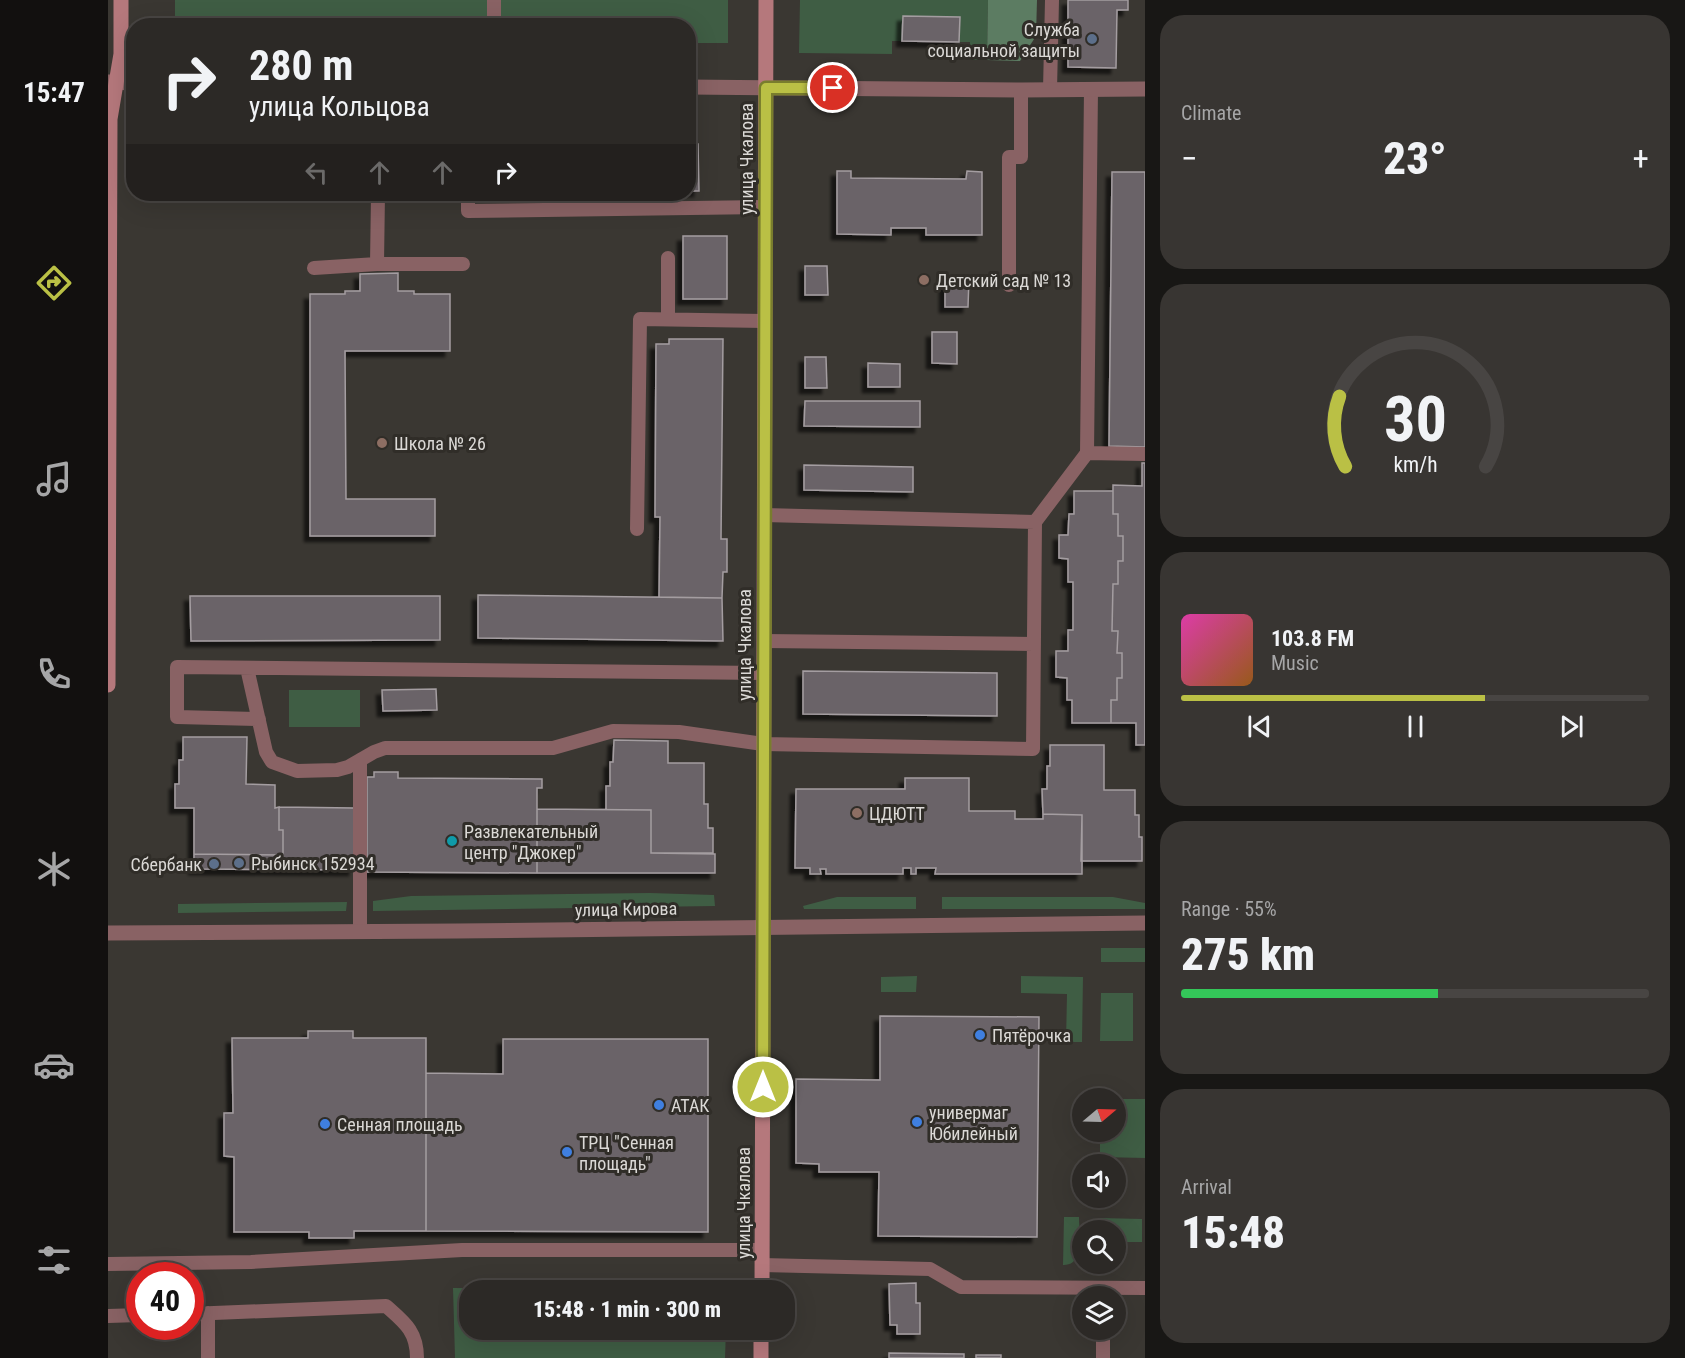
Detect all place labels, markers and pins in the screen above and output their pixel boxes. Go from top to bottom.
place label: Служба социальной защиты [927,19,1080,61]
marker: Служба социальной защиты [1085,32,1099,46]
pin [807,62,858,113]
place label: Детский сад № 13 [936,270,1071,291]
marker: Детский сад № 13 [917,273,931,287]
place label: Школа № 26 [394,433,486,454]
marker: Школа № 26 [375,436,389,450]
place label: ЦДЮТТ [869,803,925,824]
marker: ЦДЮТТ [850,806,864,820]
place label: Развлекательный центр "Джокер" [464,821,598,863]
marker: Развлекательный центр "Джокер" [445,834,459,848]
place label: Рыбинск 152934 [251,853,375,874]
place label: Сбербанк [131,854,202,875]
marker: Рыбинск 152934 [232,856,246,870]
marker: Сбербанк [207,857,221,871]
place label: Пятёрочка [992,1025,1071,1046]
marker: Пятёрочка [973,1028,987,1042]
place label: АТАК [671,1095,709,1116]
marker: АТАК [652,1098,666,1112]
place label: универмаг Юбилейный [929,1102,1018,1144]
place label: Сенная площадь [337,1114,463,1135]
marker: универмаг Юбилейный [910,1115,924,1129]
marker: Сенная площадь [318,1117,332,1131]
place label: ТРЦ "Сенная площадь" [579,1132,674,1174]
marker: ТРЦ "Сенная площадь" [560,1145,574,1159]

